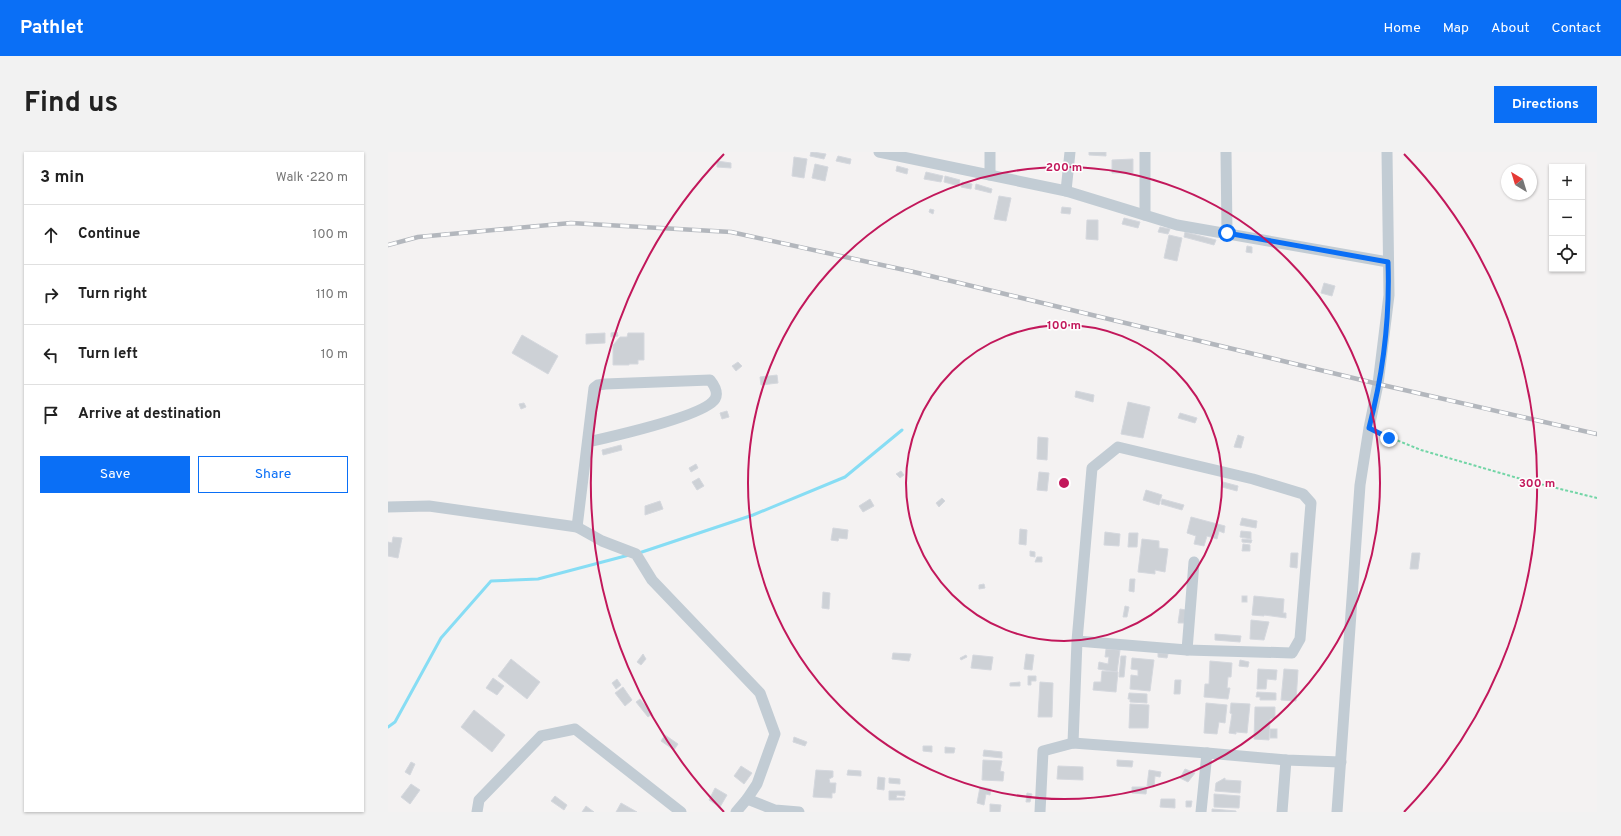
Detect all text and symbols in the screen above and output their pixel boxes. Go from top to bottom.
text: Pathlet [20,16,84,40]
text: Home [1384,20,1421,37]
text: Map [1443,20,1469,37]
text: About [1491,20,1530,37]
text: Contact [1552,20,1601,37]
text: Find us [24,86,118,122]
button: Directions [1494,86,1597,123]
text: 200 m [1046,160,1082,176]
north arrow [1501,164,1537,200]
map controls [1549,164,1585,272]
button: + [1549,164,1585,200]
text: 3 min [40,167,84,189]
text: Walk · 220 m [276,170,348,186]
button: − [1549,200,1585,236]
icon: ahead [40,224,62,246]
route start [1218,224,1236,242]
text: Continue [78,225,140,244]
text: 100 m [312,227,348,243]
button: locate [1549,236,1585,272]
icon: right [40,284,62,306]
text: Turn right [78,285,147,304]
text: 110 m [316,287,348,303]
text: 100 m [1047,318,1081,334]
icon: left [40,344,62,366]
text: Turn left [78,345,138,364]
text: 10 m [321,347,348,363]
icon: arrive [40,404,62,426]
text: Arrive at destination [78,405,221,424]
route end [1380,429,1398,447]
button: Save [40,456,190,493]
button: Share [198,456,348,493]
centre of rings [1057,476,1071,490]
text: 300 m [1519,476,1555,492]

